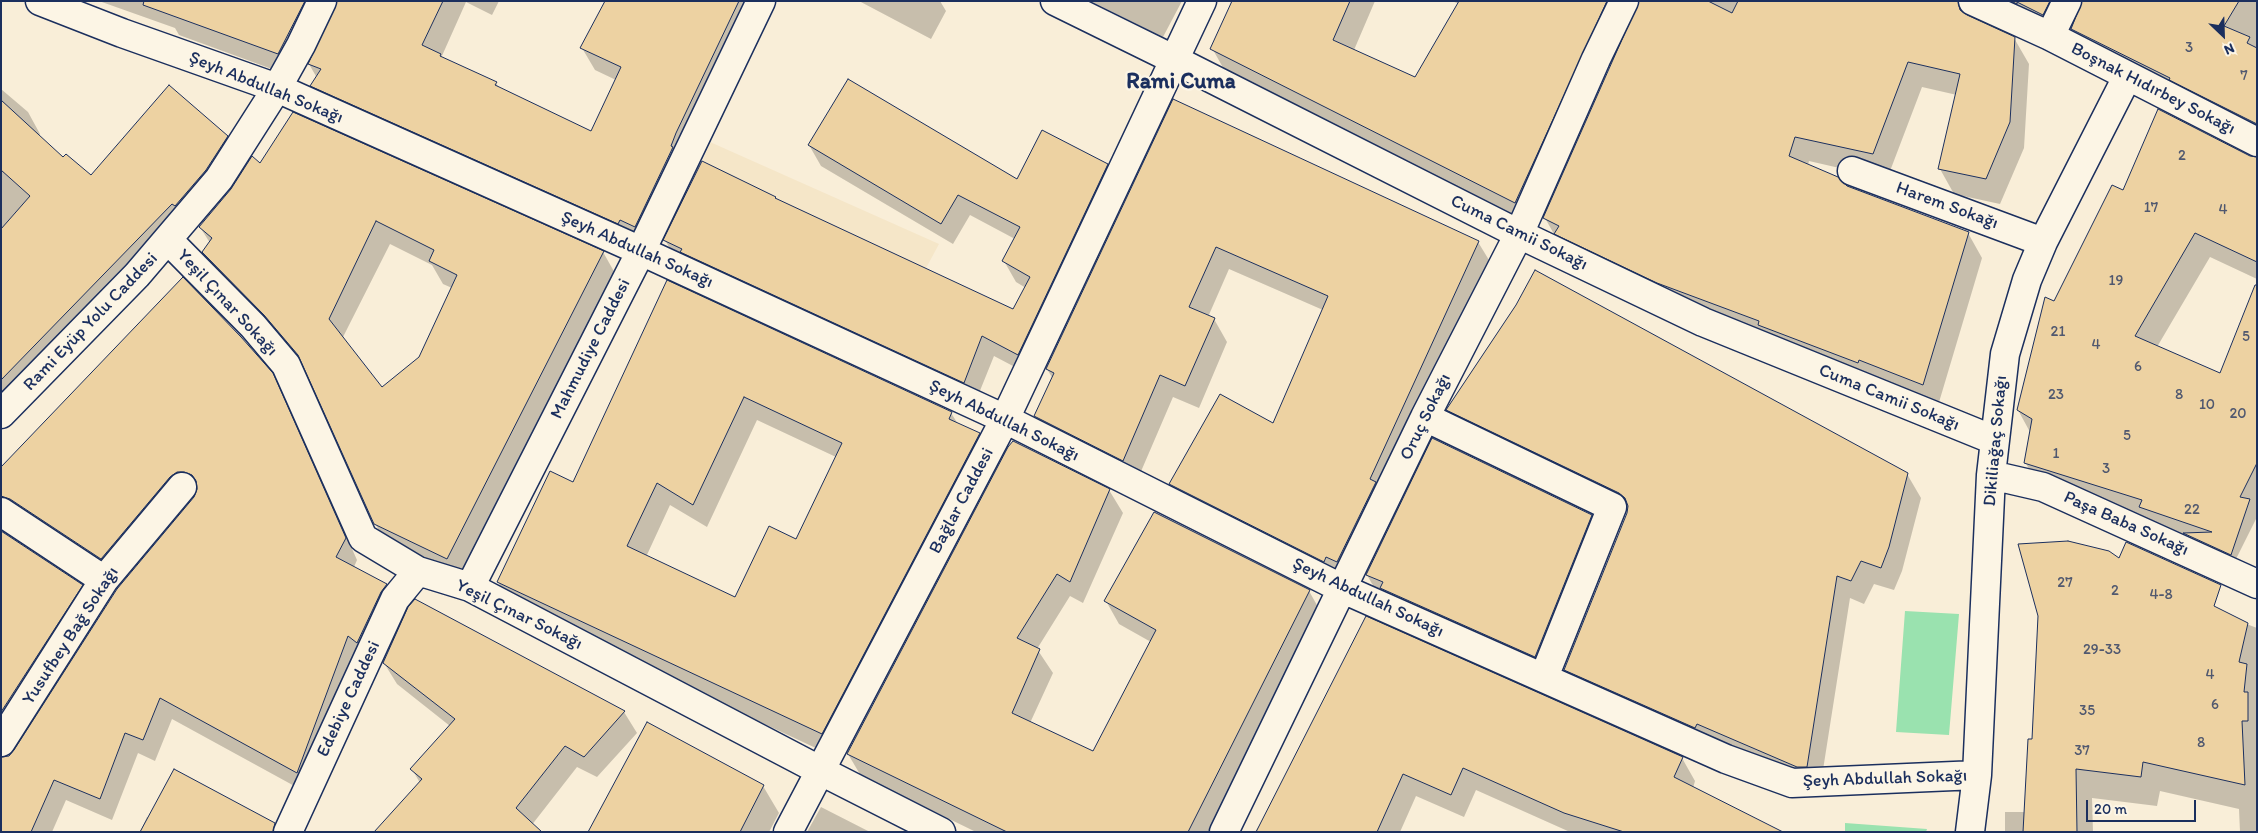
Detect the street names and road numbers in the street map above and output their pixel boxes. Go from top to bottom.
street label: Boşnak Hıdırbey Sokağı [2067,38,2239,140]
street label: Şeyh Abdullah Sokağı [186,47,346,129]
street label: Harem Sokağı [1893,177,2001,235]
street label: Cuma Camii Sokağı [1447,190,1591,276]
street label: Şeyh Abdullah Sokağı [557,207,717,293]
street label: Yeşil Çınar Sokağı [172,245,282,361]
street label: Rami Eyüp Yolu Caddesi [19,248,163,396]
street label: Mahmudiye Caddesi [546,275,636,423]
street label: Cuma Camii Sokağı [1815,360,1963,436]
street label: Oruç Sokağı [1396,370,1456,464]
street label: Şeyh Abdullah Sokağı [925,375,1083,467]
street label: Dikiliağaç Sokağı [1980,375,2012,507]
street label: Bağlar Caddesi [925,444,999,558]
street label: Paşa Baba Sokağı [2060,487,2192,561]
street label: Şeyh Abdullah Sokağı [1289,553,1447,643]
street label: Yusufbey Bağ Sokağı [18,563,124,709]
street label: Yeşil Çınar Sokağı [452,575,586,655]
street label: Edebiye Caddesi [313,638,385,760]
street label: Şeyh Abdullah Sokağı [1802,765,1968,793]

